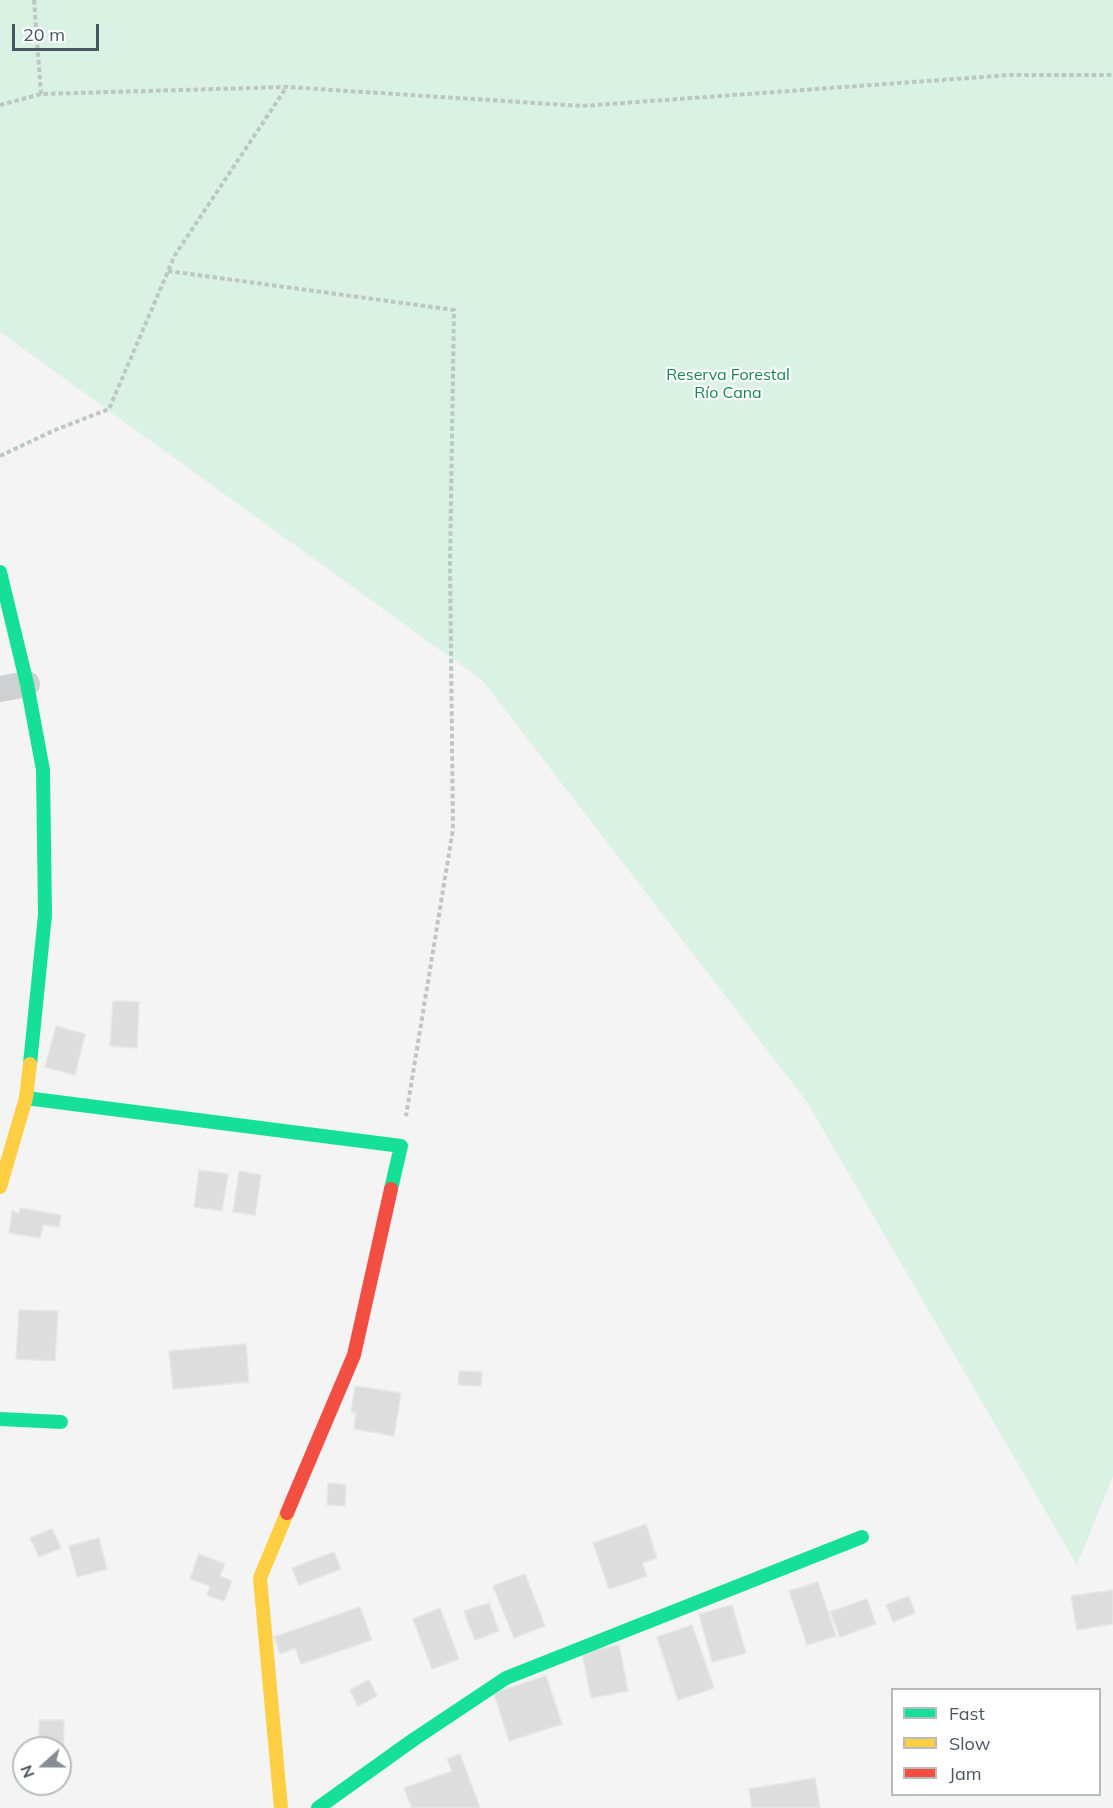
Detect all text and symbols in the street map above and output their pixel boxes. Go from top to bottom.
scale bar [15,12,102,50]
text: 20 m [23,23,65,46]
park label: Reserva Forestal Río Cana [666,365,790,403]
legend [891,1688,1101,1796]
text: Fast [949,1702,985,1725]
text: Slow [949,1732,990,1755]
north arrow [12,1736,72,1796]
text: Jam [949,1762,982,1785]
text: N [16,1763,39,1781]

